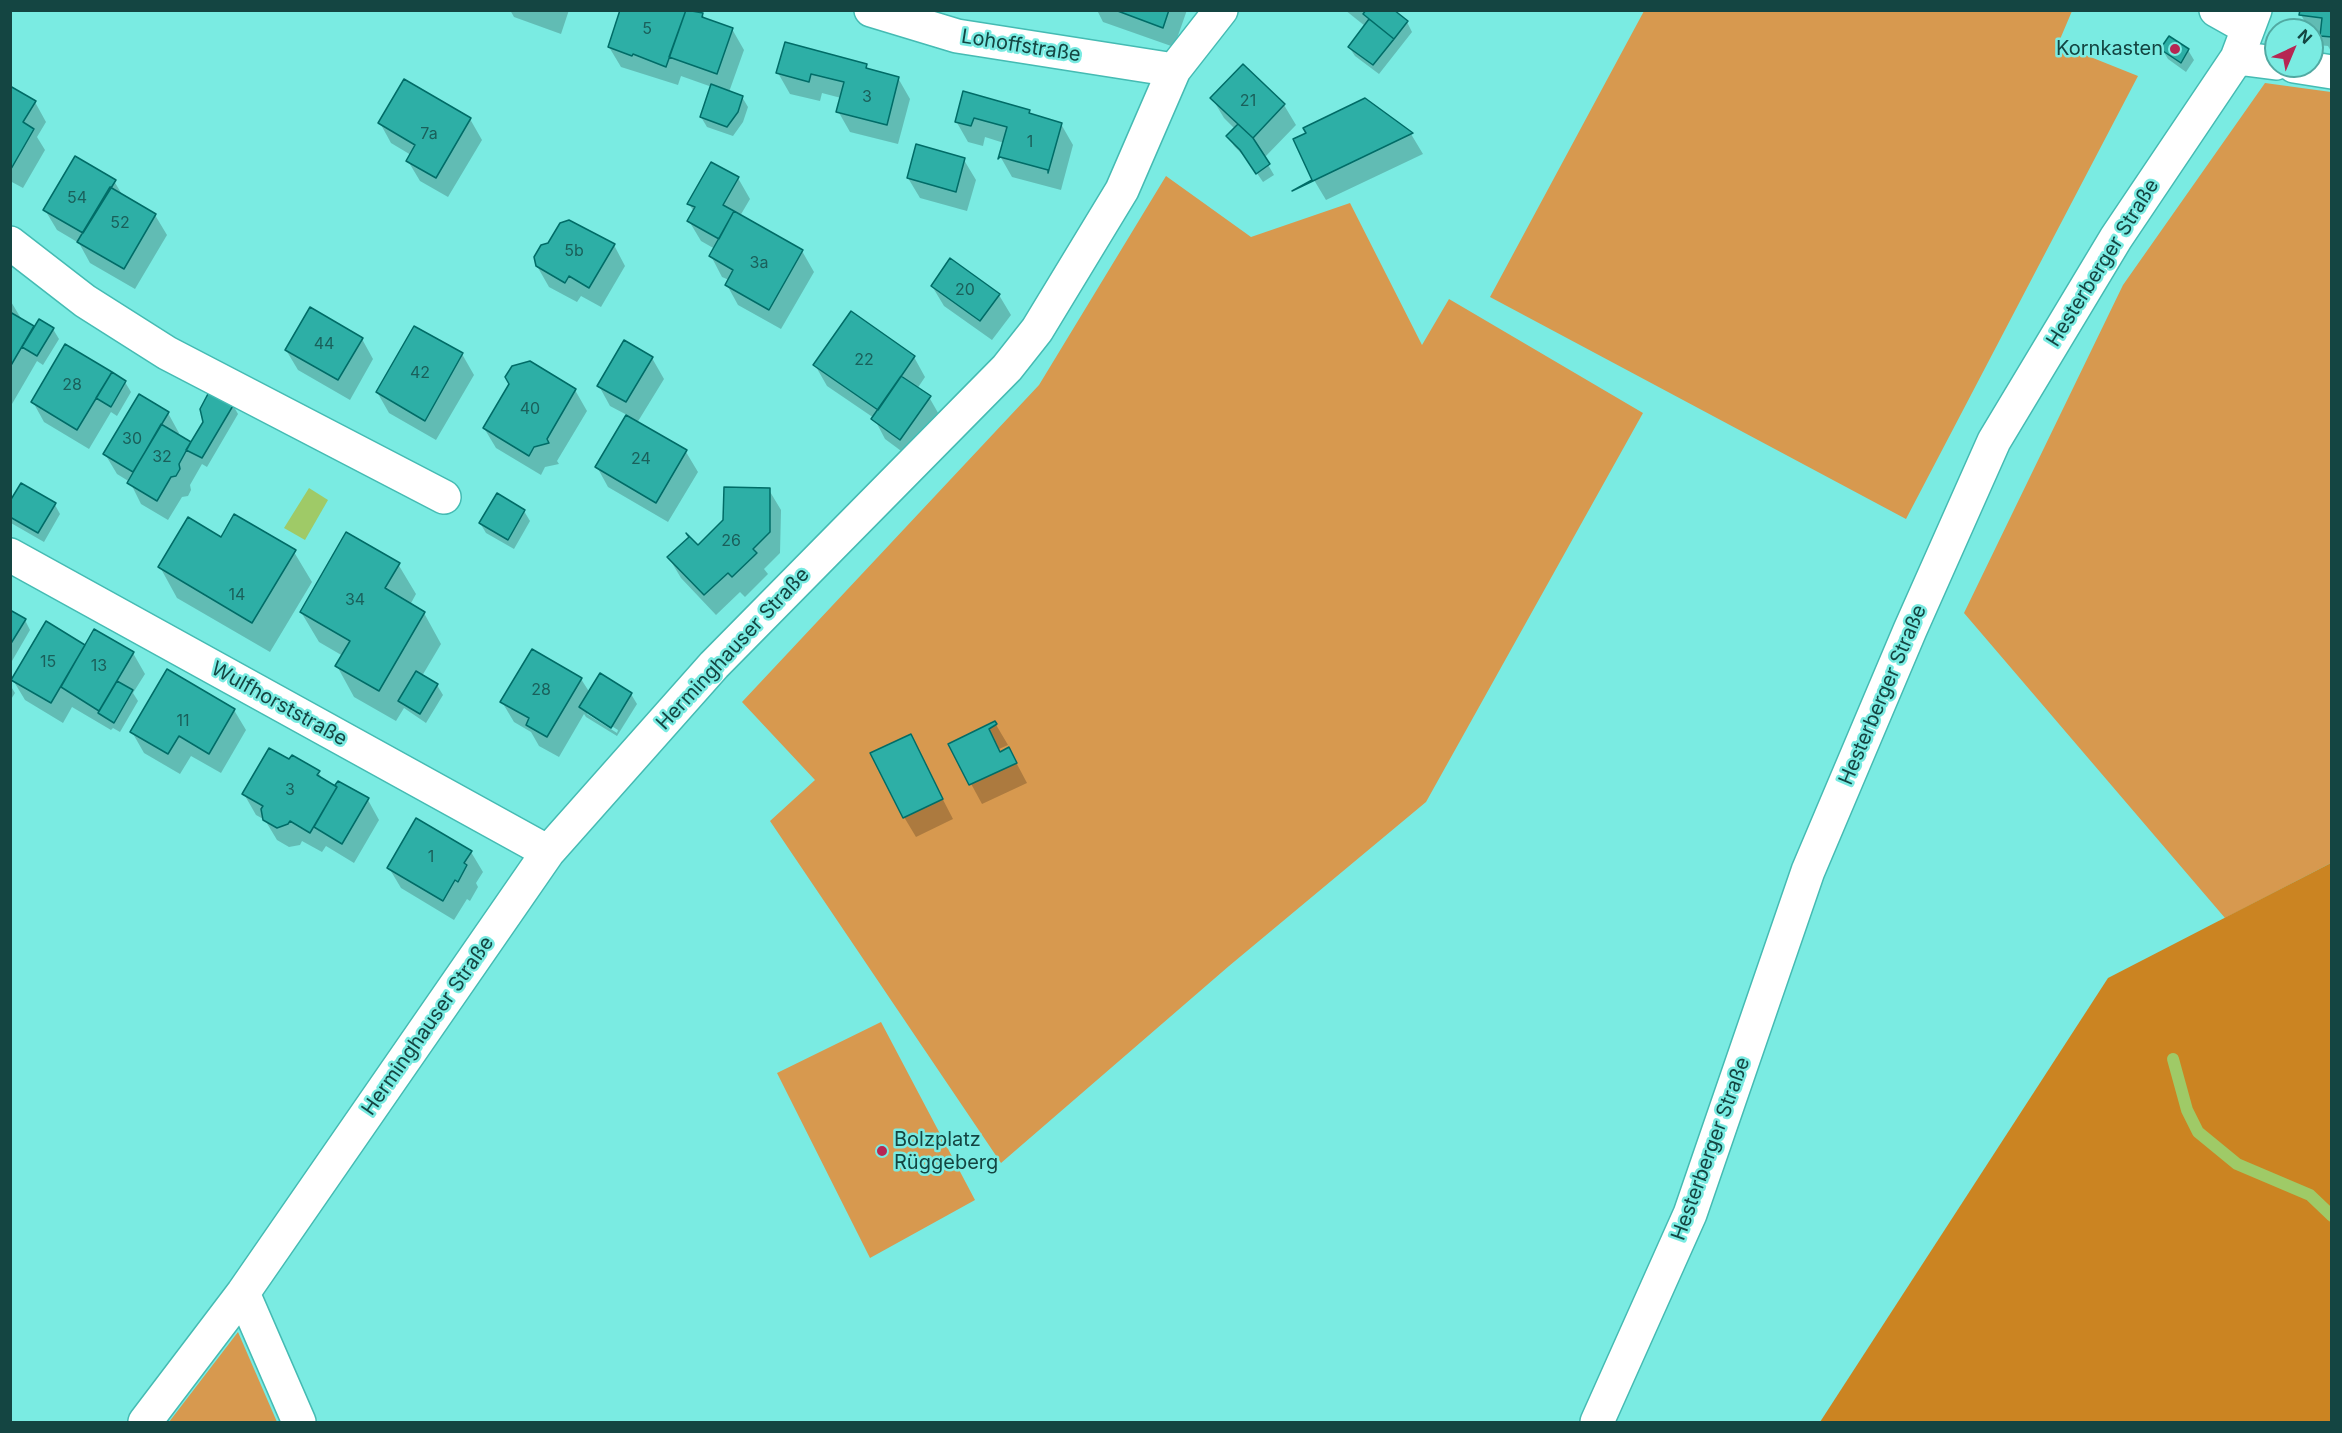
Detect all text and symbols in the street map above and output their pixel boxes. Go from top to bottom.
north arrow [2264,18,2324,78]
house number: 5 [642,19,652,39]
street label: Lohoffstraße [960,25,1082,67]
text: N [2294,25,2316,48]
place label: Kornkasten [2056,37,2163,61]
marker: Kornkasten [2168,42,2182,56]
house number: 3 [862,87,872,107]
house number: 21 [1240,91,1256,111]
house number: 7a [420,124,438,144]
house number: 1 [1027,132,1033,152]
street label: Hesterberger Straße [2042,175,2164,351]
house number: 54 [67,188,87,208]
house number: 52 [110,213,130,233]
house number: 5b [564,241,584,261]
house number: 3a [750,253,768,273]
house number: 20 [955,280,975,300]
house number: 44 [314,334,334,354]
house number: 22 [854,350,874,370]
house number: 42 [410,363,430,383]
house number: 28 [62,375,82,395]
house number: 40 [520,399,540,419]
house number: 30 [122,429,142,449]
house number: 32 [152,447,172,467]
house number: 24 [631,449,651,469]
house number: 26 [721,531,741,551]
street label: Herminghauser Straße [652,563,814,735]
house number: 14 [229,585,245,605]
house number: 34 [345,590,365,610]
street label: Hesterberger Straße [1834,601,1932,789]
house number: 15 [40,652,56,672]
house number: 13 [91,656,107,676]
street label: Wulfhorststraße [207,657,351,751]
house number: 28 [531,680,551,700]
house number: 11 [176,711,190,731]
house number: 3 [285,780,295,800]
house number: 1 [428,847,434,867]
street label: Herminghauser Straße [357,932,499,1120]
street label: Hesterberger Straße [1667,1054,1755,1244]
place label: Bolzplatz Rüggeberg [894,1128,998,1175]
marker: Bolzplatz Rüggeberg [875,1144,889,1158]

